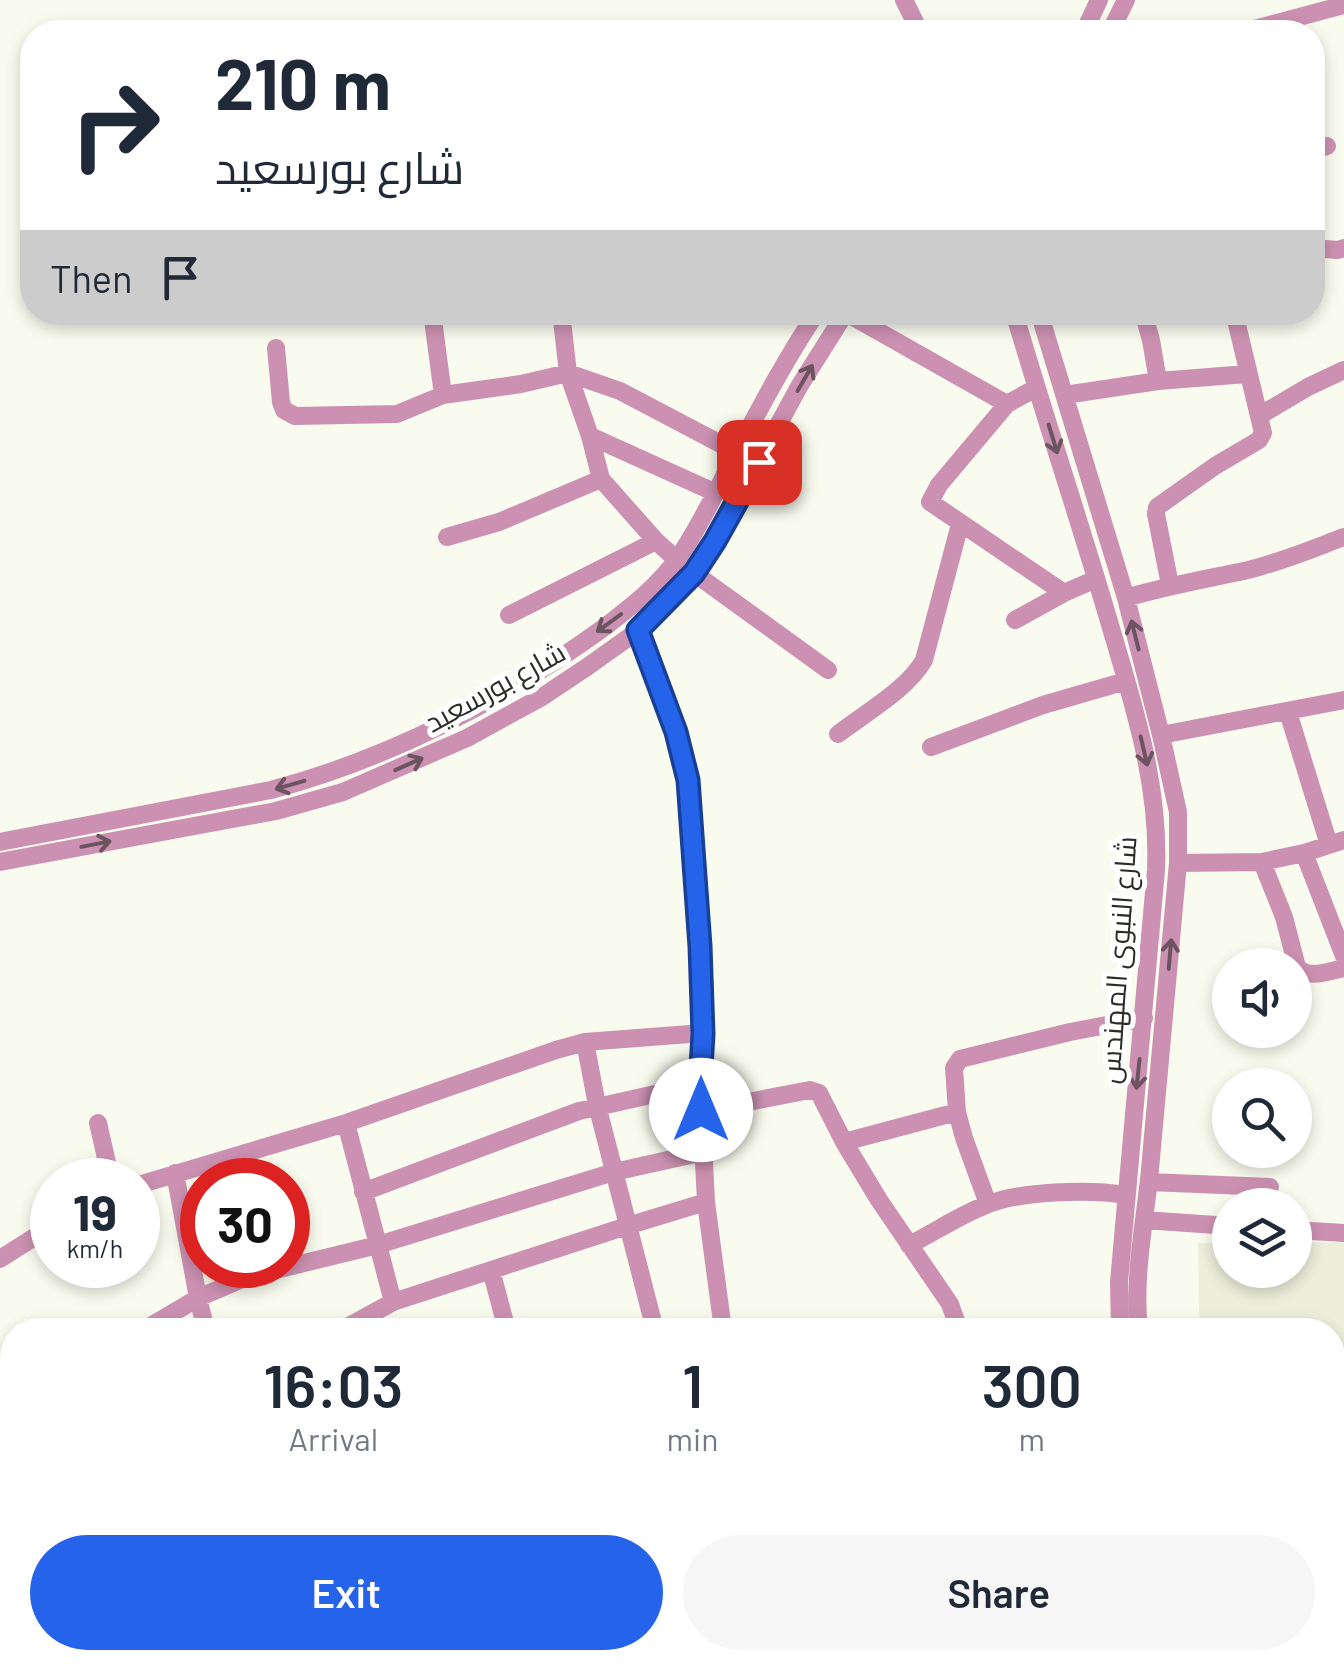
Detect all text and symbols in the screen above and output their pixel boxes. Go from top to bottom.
text: 210 m [215,40,391,124]
icon: right [50,60,180,190]
text: شارع بورسعيد [215,139,464,193]
icon: arrive [153,250,208,305]
text: Then [50,255,133,301]
one-way arrow [795,364,815,393]
pin [717,420,802,505]
one-way arrow [1045,423,1063,455]
icon: arrive [732,435,787,490]
one-way arrow [596,612,623,633]
one-way arrow [1125,620,1144,651]
street label: شارع بورسعيد [418,634,572,741]
one-way arrow [1136,734,1154,766]
one-way arrow [393,754,424,772]
one-way arrow [275,777,306,796]
one-way arrow [79,834,112,853]
street label: شارع النبوى المهندس [1091,835,1146,1085]
one-way arrow [1161,939,1180,971]
map controls [1212,948,1312,1288]
button: sound [1212,948,1312,1048]
position arrow [649,1058,753,1162]
one-way arrow [1128,1058,1147,1090]
button: search [1212,1068,1312,1168]
speed limit sign: 30 [180,1158,310,1288]
text: 19 [73,1181,117,1241]
button: layers [1212,1188,1312,1288]
text: km/h [67,1233,123,1263]
text: 16:03 [263,1348,403,1420]
text: 1 [682,1348,703,1420]
text: 300 [982,1348,1082,1420]
text: Arrival [289,1419,378,1457]
text: min [667,1419,718,1457]
text: m [1018,1419,1045,1457]
button: Exit [30,1535,663,1650]
button: Share [683,1535,1315,1650]

